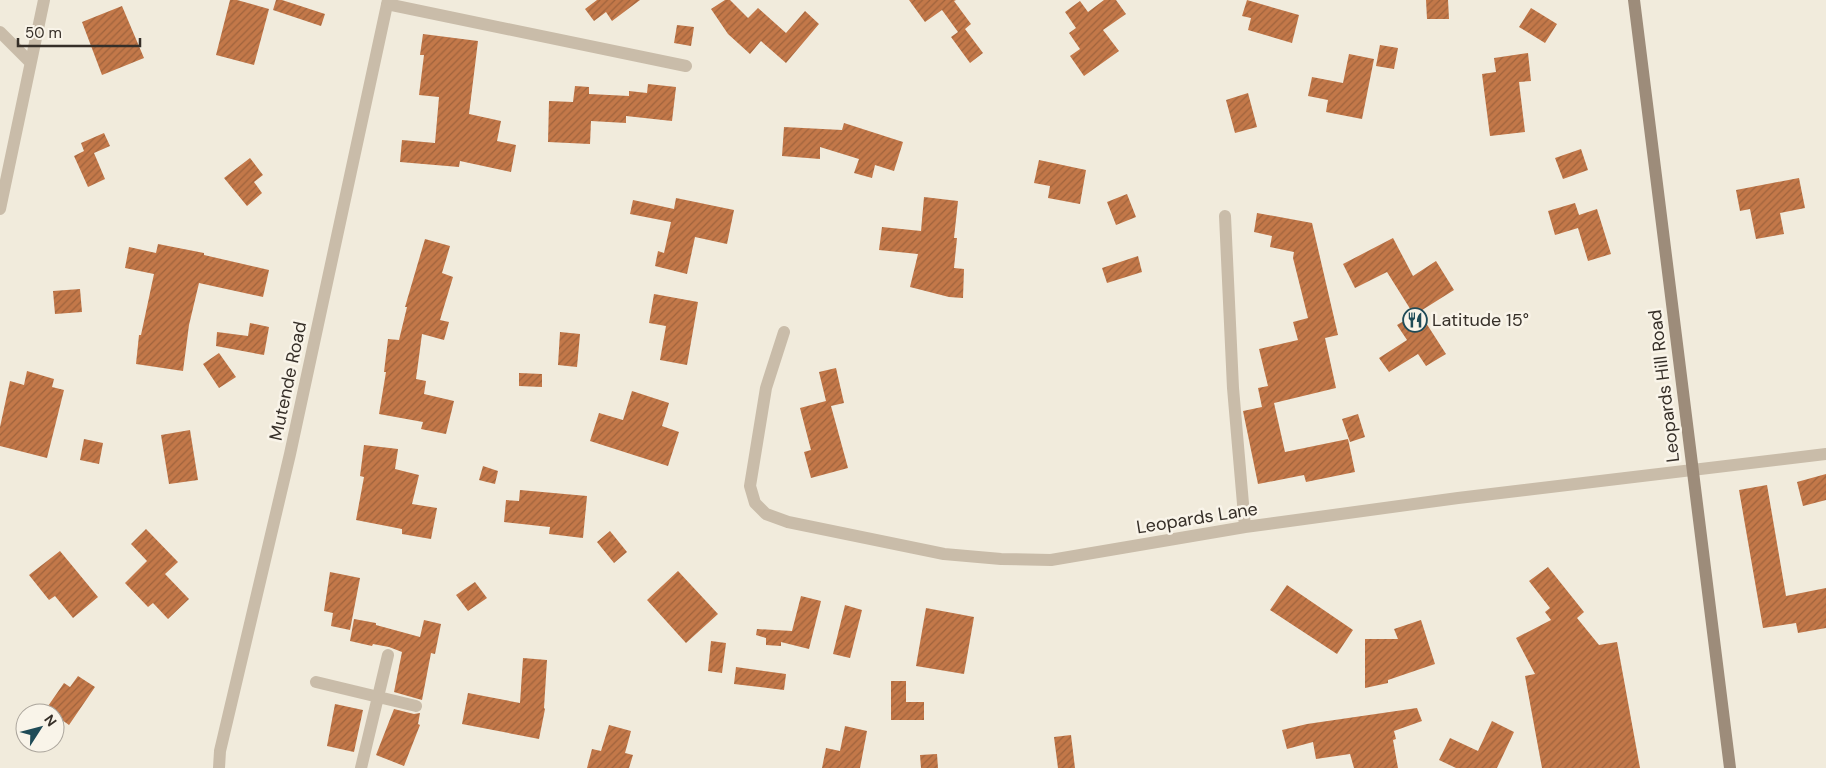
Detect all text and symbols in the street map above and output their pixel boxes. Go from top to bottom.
scale bar [18,15,140,47]
text: 50 m [25,23,62,43]
restaurant icon: Latitude 15° [1402,307,1428,333]
place label: Latitude 15° [1432,308,1529,332]
street label: Leopards Hill Road [1643,308,1685,464]
street label: Mutende Road [264,319,312,443]
street label: Leopards Lane [1135,497,1259,539]
north arrow [15,703,65,753]
text: N [40,711,61,730]

